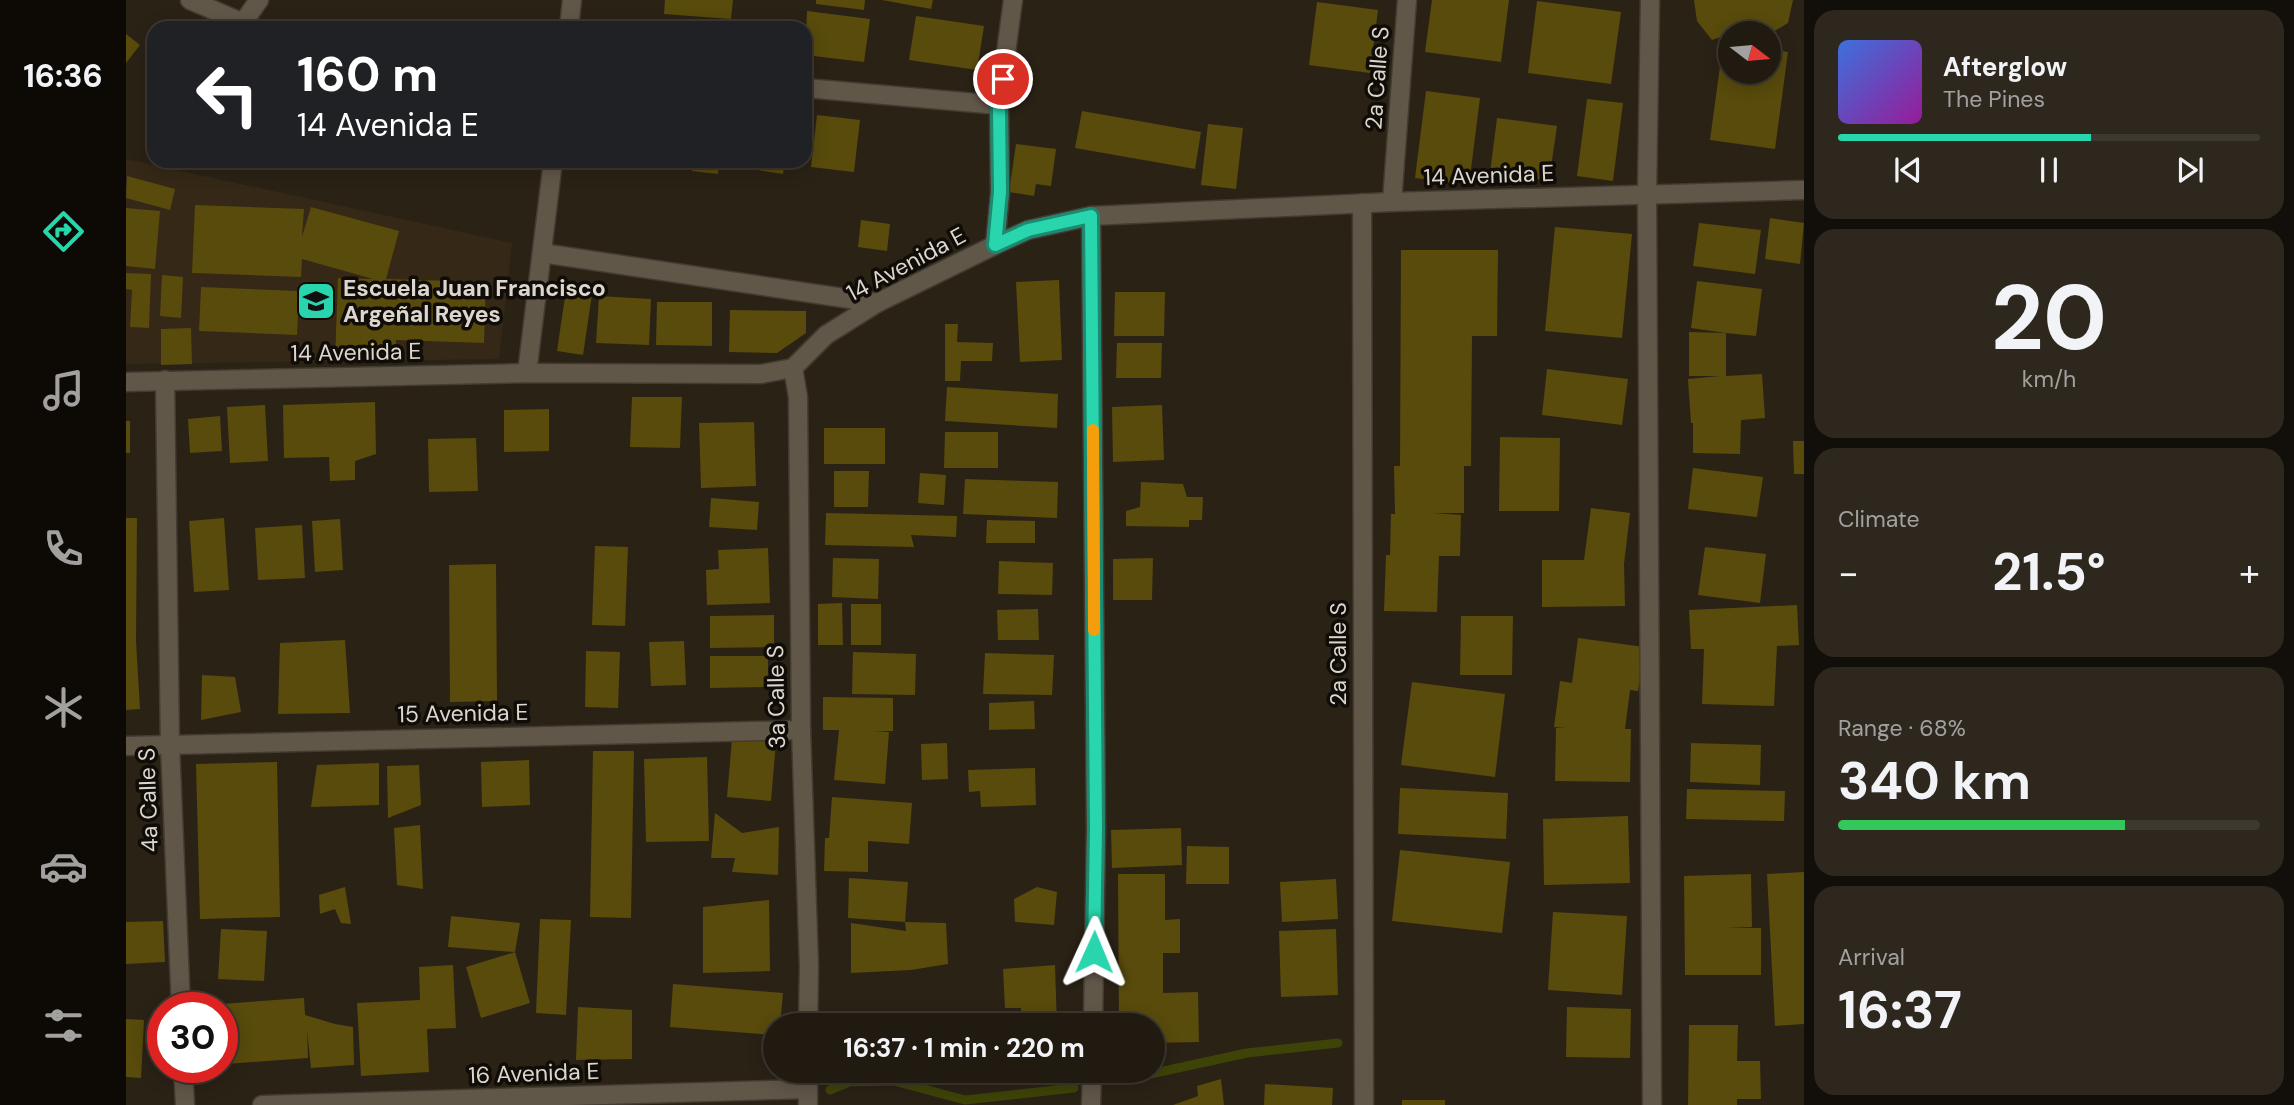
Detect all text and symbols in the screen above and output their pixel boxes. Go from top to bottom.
north arrow [1718,21,1782,84]
map controls [1718,21,1781,84]
street label: 2a Calle S [1358,25,1396,131]
text: 160 m [297,42,438,106]
icon: left [182,49,273,140]
pin [973,49,1033,109]
text: Afterglow [1943,50,2067,84]
text: 16:36 [23,55,103,97]
icon: arrive [984,60,1022,98]
text: The Pines [1943,84,2045,114]
text: 14 Avenida E [297,104,479,146]
icon: previous [1889,151,1927,189]
icon: pause [2030,151,2068,189]
icon: next [2171,151,2209,189]
street label: 14 Avenida E [1423,158,1555,192]
icon: directions [39,207,88,256]
street label: 14 Avenida E [841,220,971,308]
text: 20 [1991,259,2107,377]
place label: Escuela Juan Francisco Argeñal Reyes [343,273,606,329]
school or university icon: Escuela Juan Francisco Argeñal Reyes [295,280,337,322]
street label: 14 Avenida E [290,336,422,368]
text: km/h [2022,364,2076,394]
icon: music [39,366,88,415]
text: Climate [1838,504,1920,534]
icon: phone [39,524,88,573]
text: 21.5° [1992,538,2106,606]
text: − [1838,548,1859,598]
text: + [2239,548,2260,598]
street label: 2a Calle S [1323,602,1353,706]
street label: 3a Calle S [760,645,792,749]
icon: climate [39,683,88,732]
street label: 15 Avenida E [397,697,529,729]
text: Range · 68% [1838,713,1966,743]
street label: 4a Calle S [131,747,165,853]
text: 340 km [1838,747,2031,815]
icon: car [39,842,88,891]
position arrow [1057,915,1131,989]
text: Arrival [1838,942,1905,972]
text: 16:37 [1838,976,1962,1044]
speed limit sign: 30 [147,992,238,1083]
icon: filters [39,1001,88,1050]
text: 16:37 · 1 min · 220 m [843,1031,1085,1065]
street label: 16 Avenida E [468,1056,600,1090]

